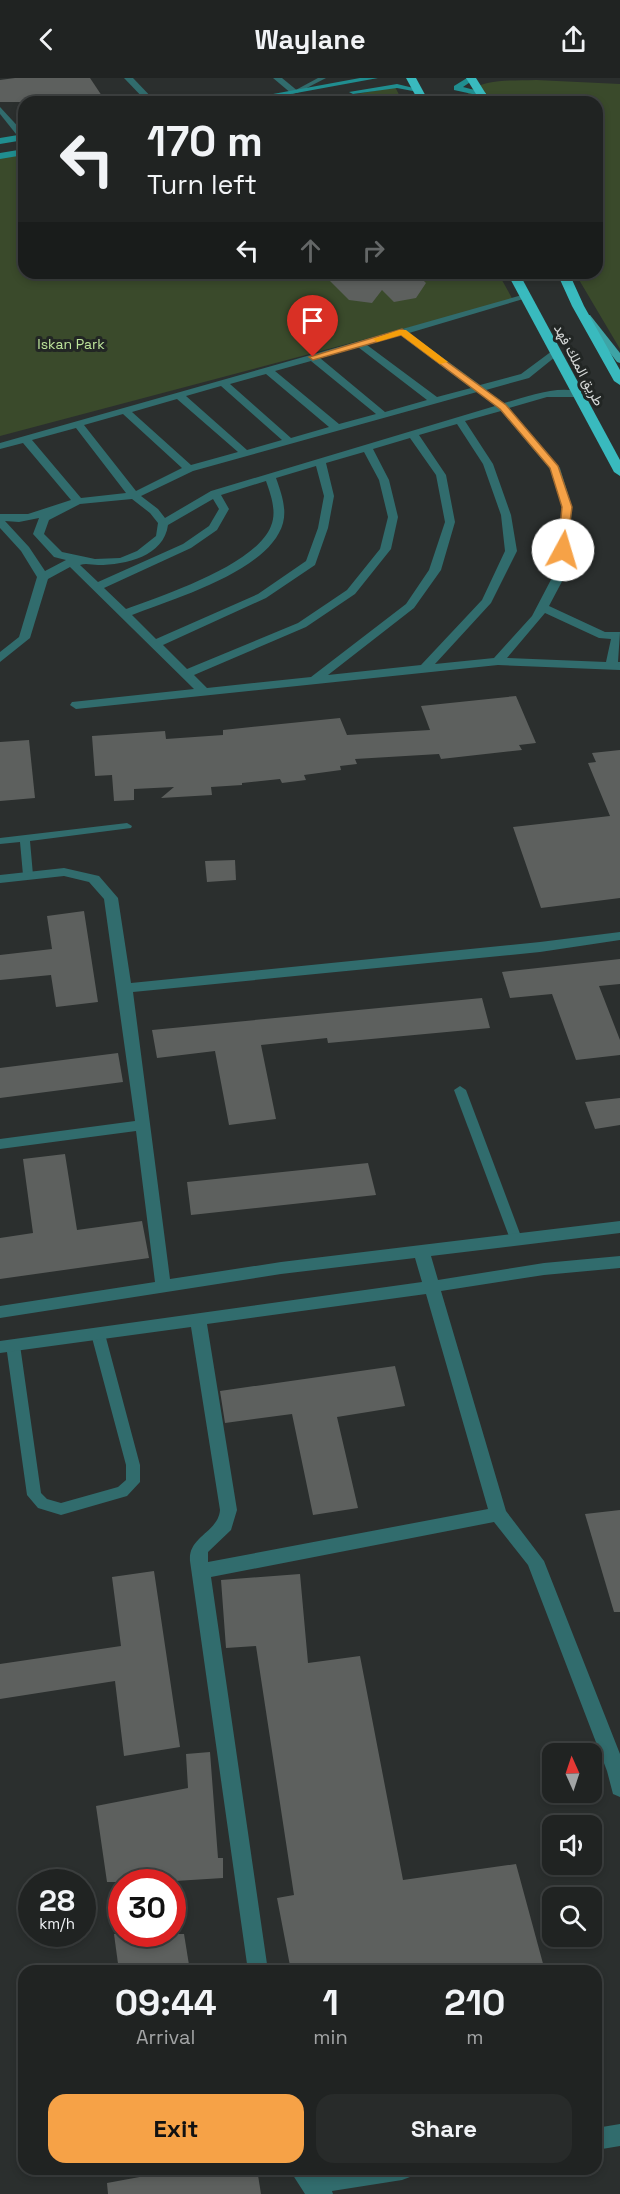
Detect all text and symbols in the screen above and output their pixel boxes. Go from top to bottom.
text: Waylane [255,22,365,57]
icon: back [30,23,63,56]
icon: share [557,23,590,56]
text: 170 m [147,115,263,168]
icon: left [48,120,126,198]
text: Turn left [147,167,257,202]
icon: left [231,234,264,267]
icon: ahead [294,234,327,267]
icon: right [357,234,390,267]
pin [287,295,338,357]
icon: arrive [296,304,329,337]
street label: طريق الملك فهد [550,321,608,409]
park label: Iskan Park [37,335,105,353]
position arrow [531,518,595,582]
north arrow [542,1743,602,1803]
map controls [542,1743,602,1947]
button: sound [542,1815,602,1875]
speed limit sign: 30 [108,1869,186,1947]
text: 28 [39,1881,75,1920]
button: search [542,1887,602,1947]
text: km/h [39,1914,75,1933]
text: 09:44 [115,1980,217,2026]
text: 1 [322,1980,339,2026]
text: 210 [444,1980,505,2026]
text: Arrival [136,2024,195,2050]
text: min [313,2024,348,2050]
text: m [466,2024,483,2050]
button: Exit [48,2094,304,2163]
button: Share [316,2094,572,2163]

